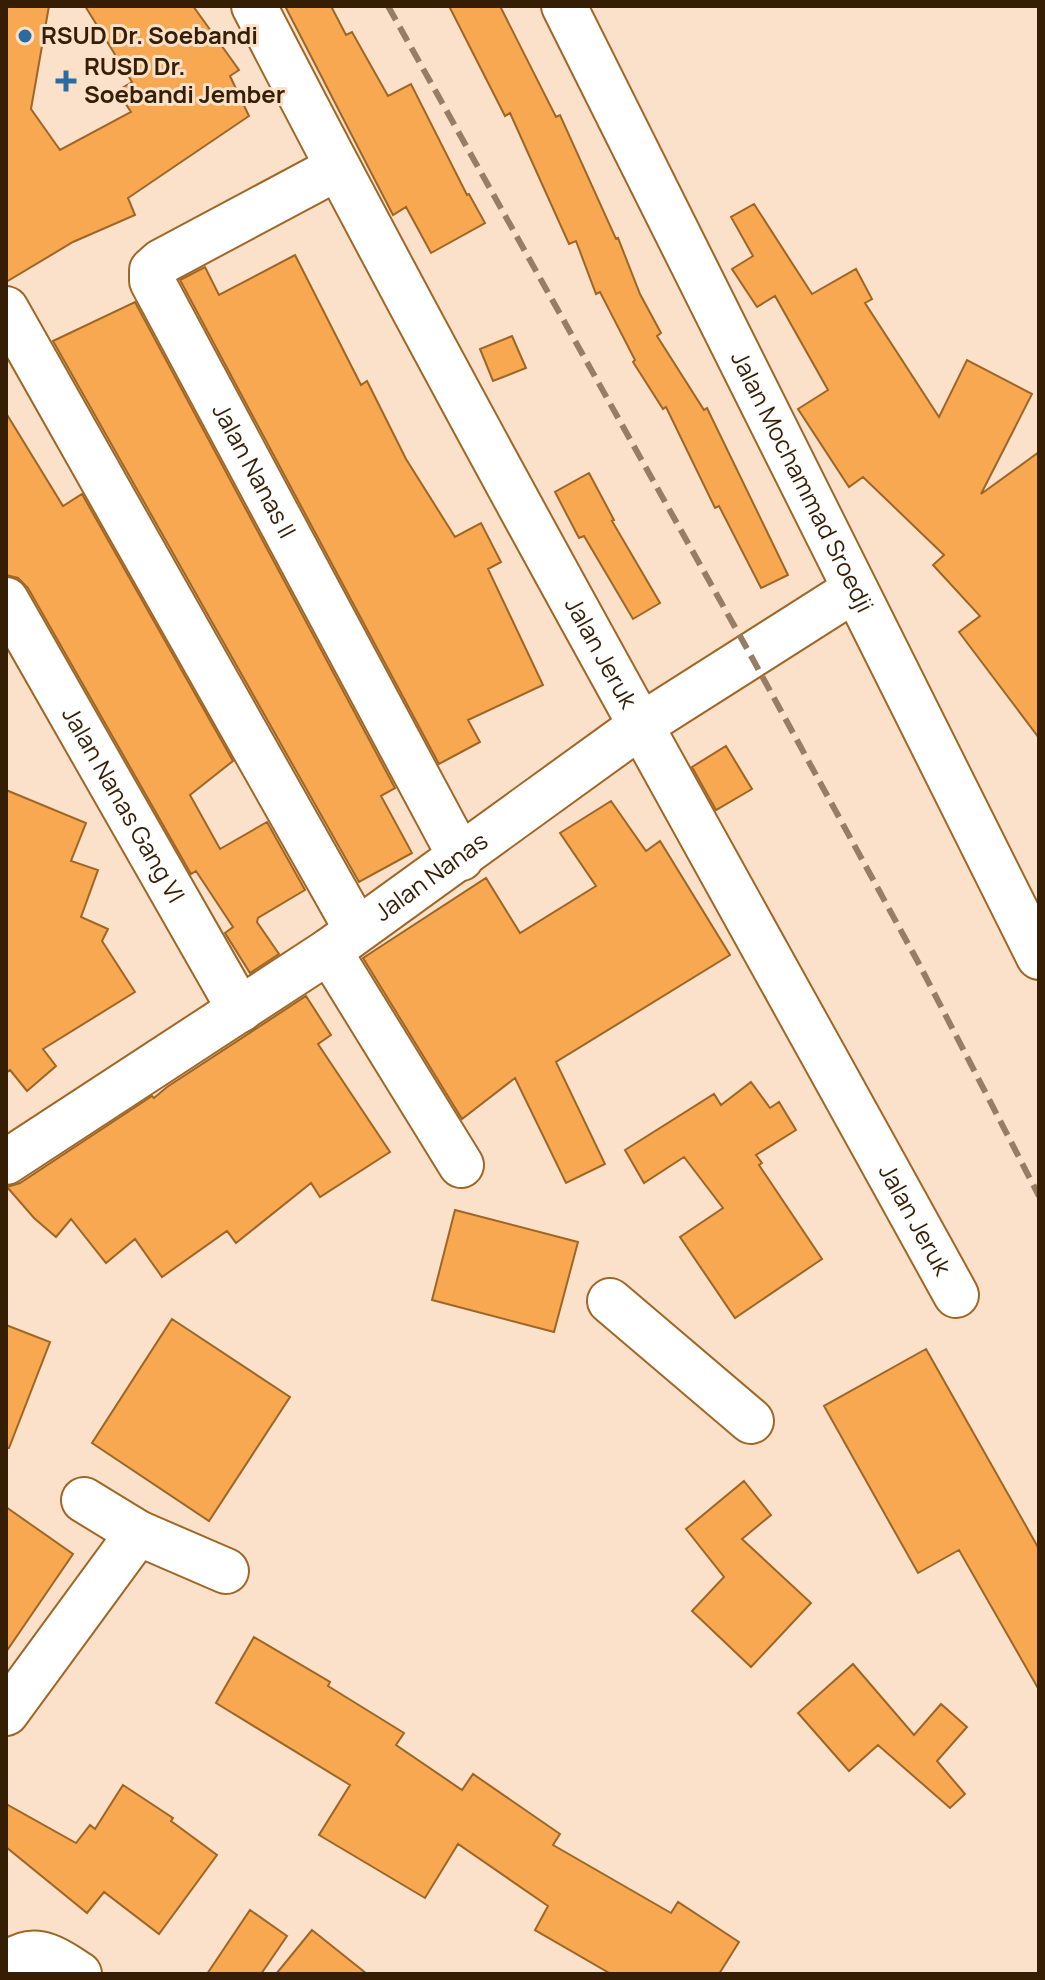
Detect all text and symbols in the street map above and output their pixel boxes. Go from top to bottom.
place label: RSUD Dr. Soebandi [41,18,258,51]
marker: RSUD Dr. Soebandi [16,27,34,45]
place label: RUSD Dr. Soebandi Jember [84,49,285,110]
marker: RUSD Dr. Soebandi Jember [55,70,77,92]
street label: Jalan Mochammad Sroedji [724,345,882,618]
street label: Jalan Nanas II [205,397,305,543]
street label: Jalan Jeruk [558,591,646,715]
street label: Jalan Nanas Gang VI [55,700,193,908]
street label: Jalan Nanas [367,824,494,928]
street label: Jalan Jeruk [872,1157,960,1282]

